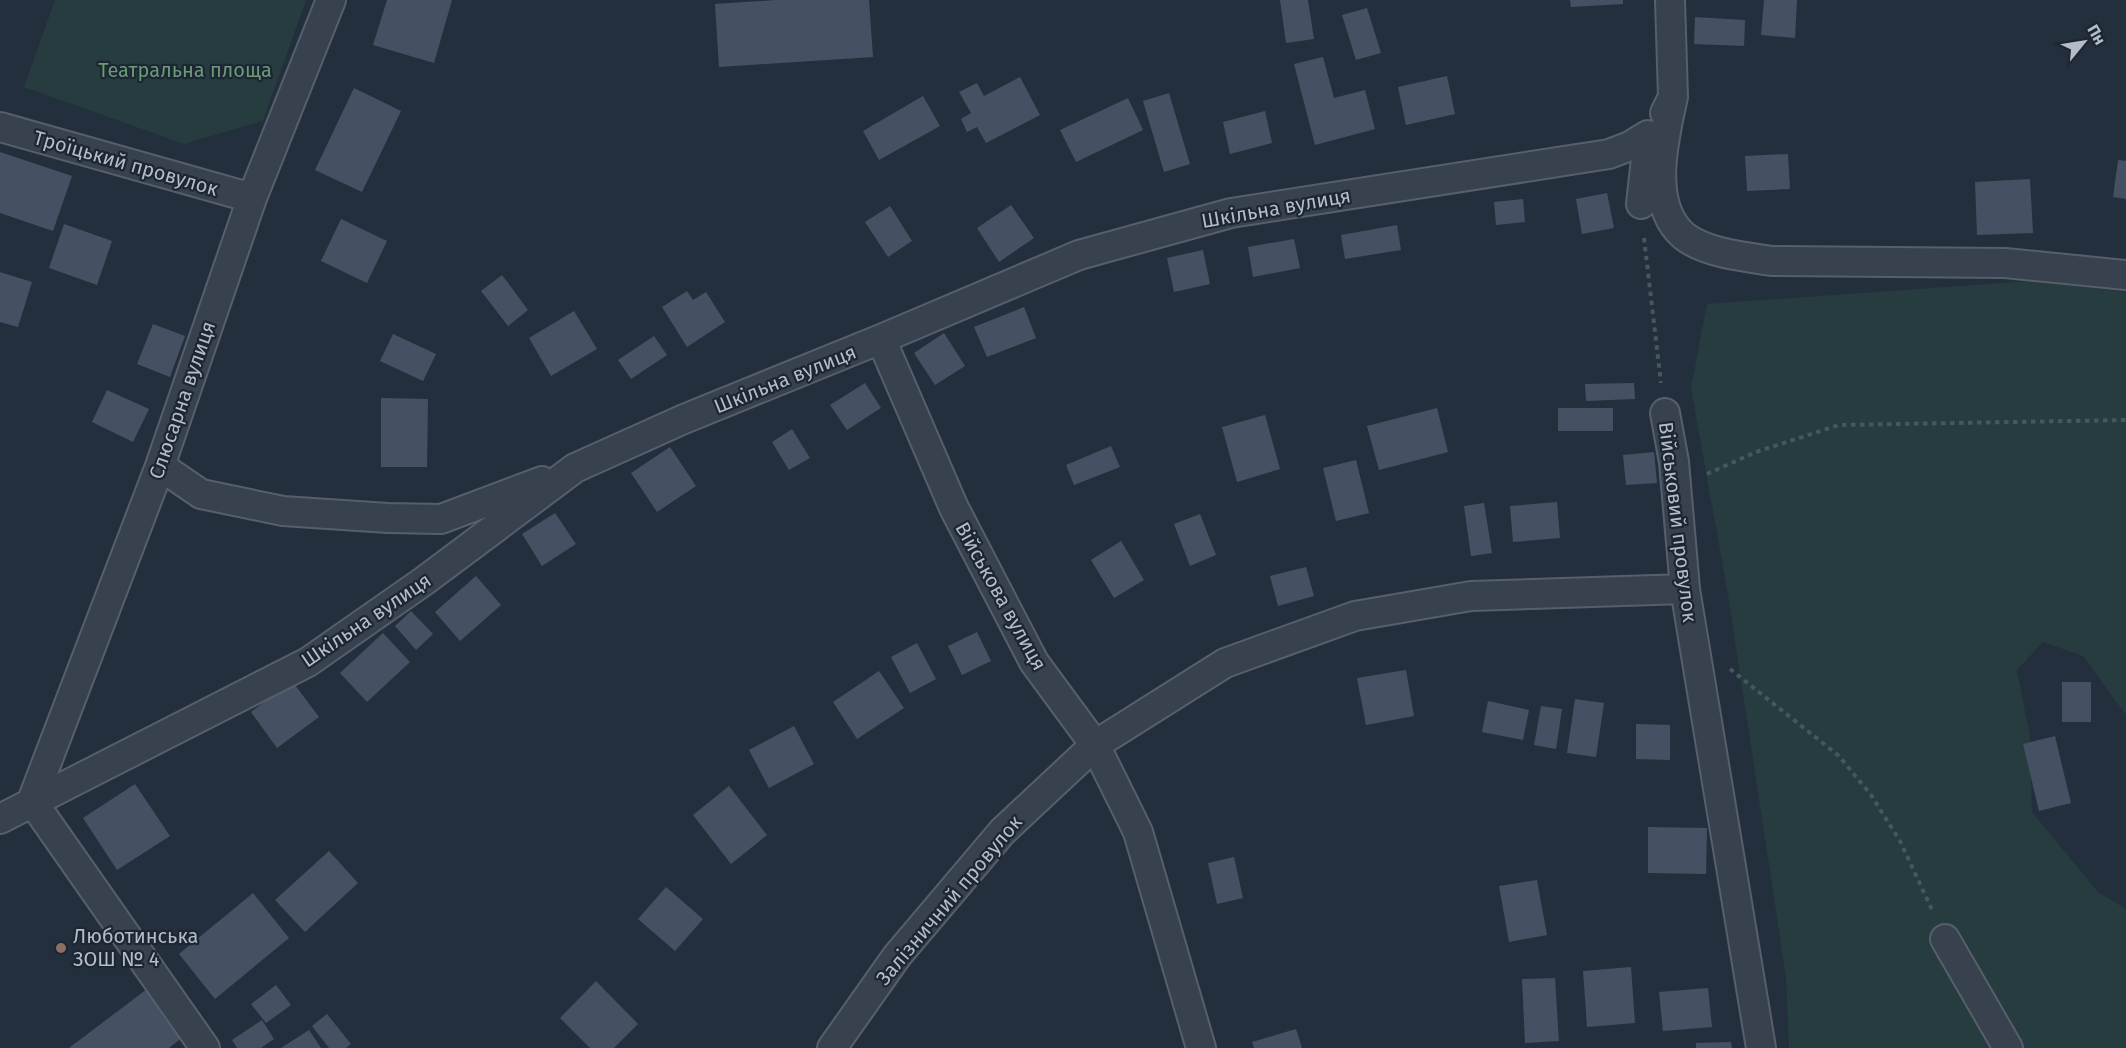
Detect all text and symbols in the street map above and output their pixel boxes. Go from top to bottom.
north arrow [2054,12,2114,72]
text: Пн [2083,21,2110,48]
park label: Театральна площа [98,58,272,82]
street label: Троїцький провулок [31,125,222,201]
street label: Шкільна вулиця [1199,183,1353,233]
street label: Слюсарна вулиця [144,318,220,482]
street label: Шкільна вулиця [710,340,860,418]
street label: Військовий провулок [1654,420,1702,624]
street label: Військова вулиця [950,518,1052,674]
street label: Шкільна вулиця [297,568,435,672]
street label: Залізничний провулок [871,810,1027,990]
place label: Люботинська ЗОШ № 4 [73,924,198,971]
marker: Люботинська ЗОШ № 4 [54,941,68,955]

